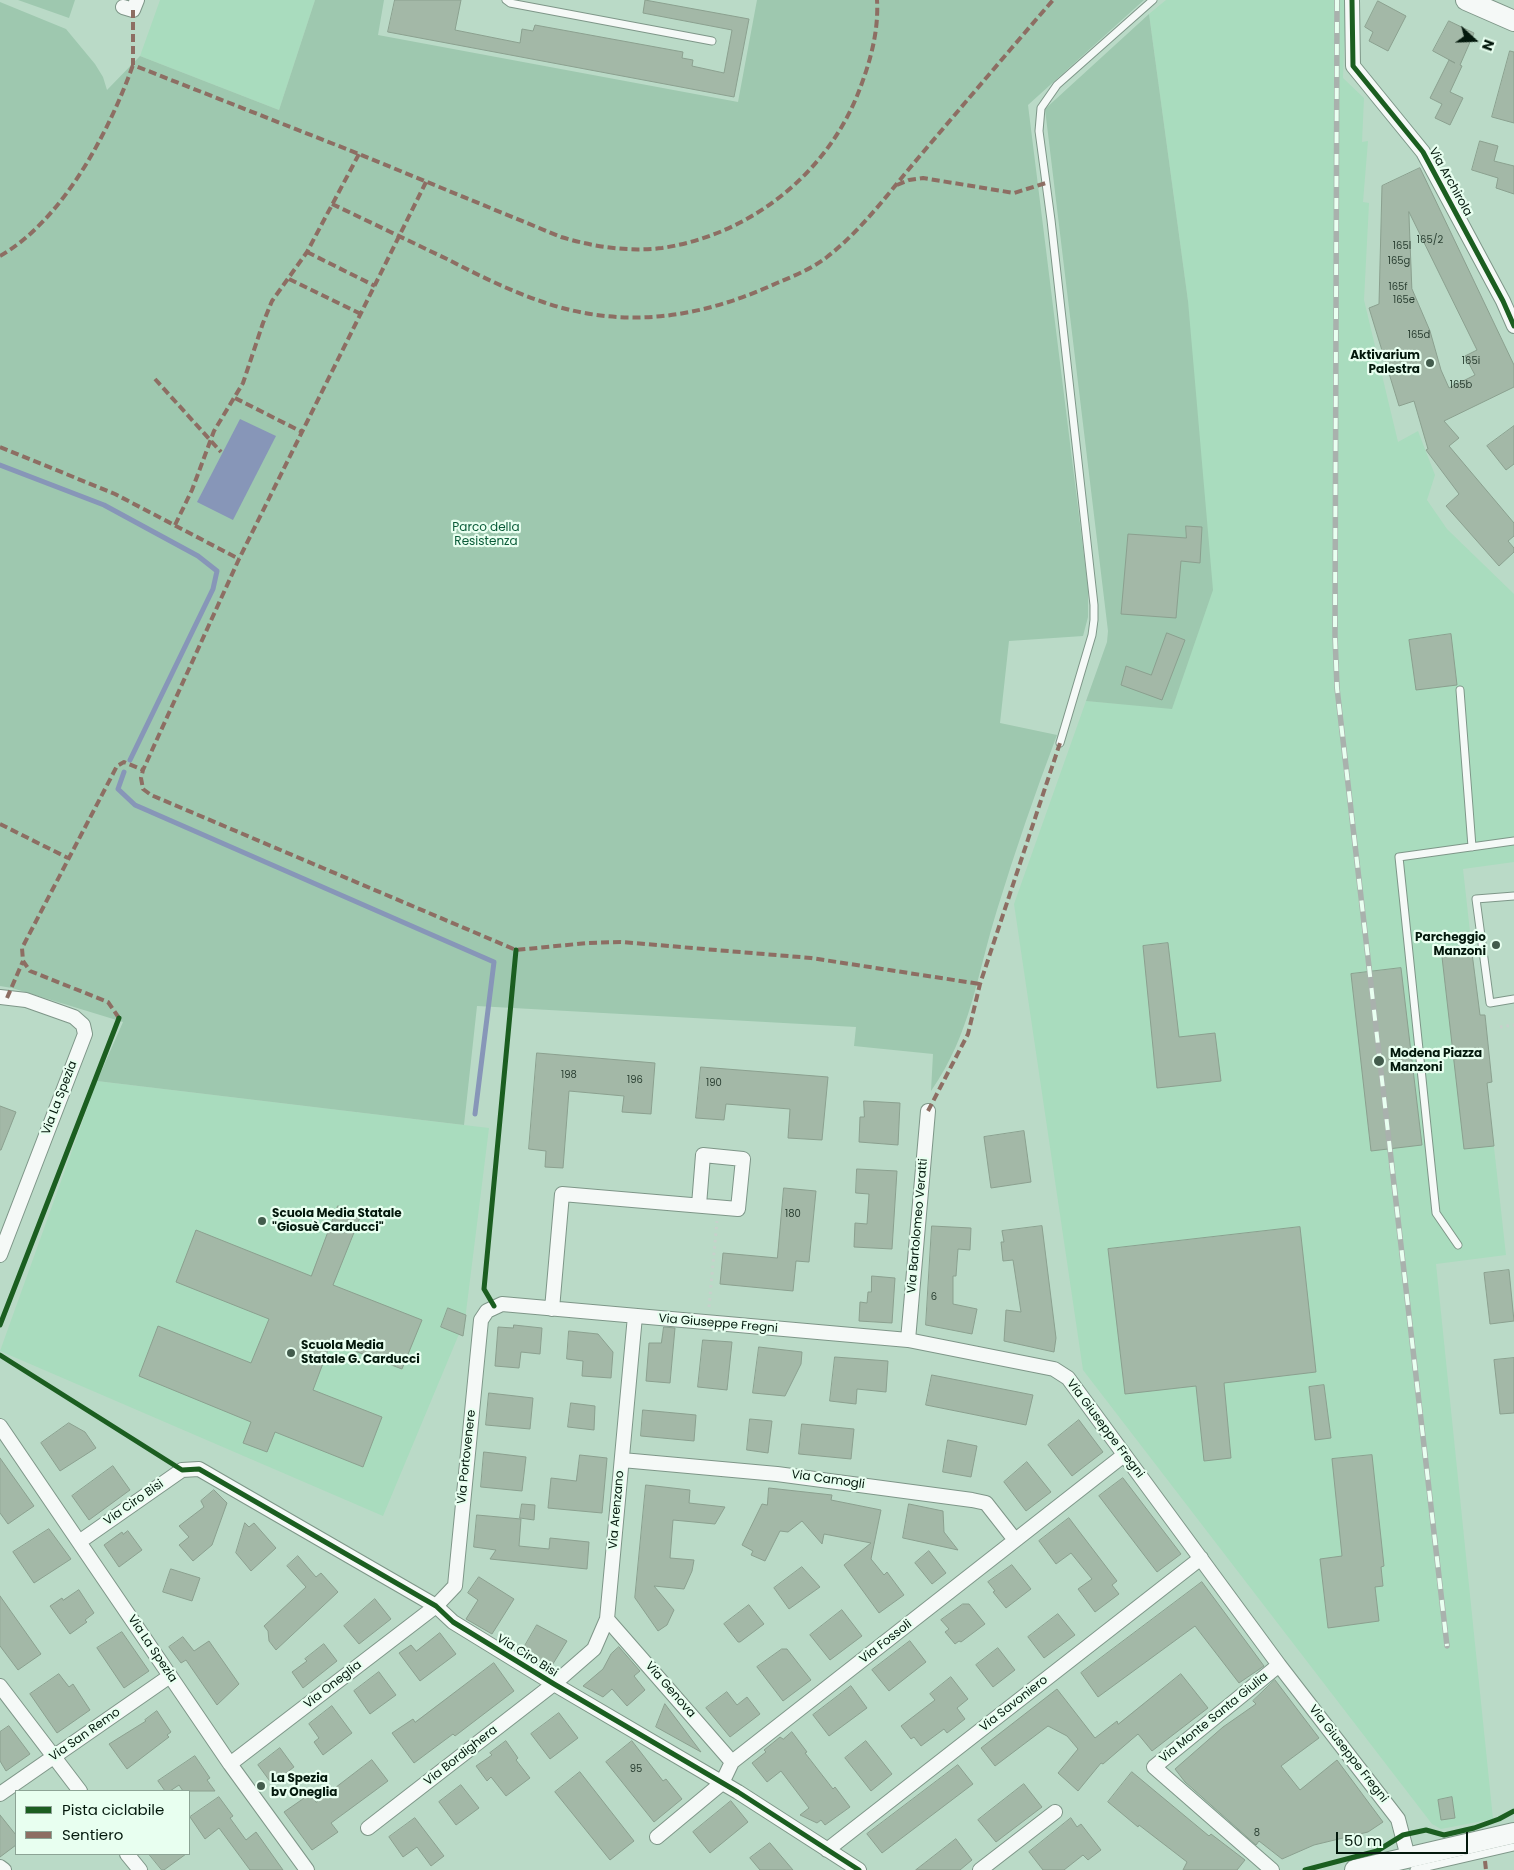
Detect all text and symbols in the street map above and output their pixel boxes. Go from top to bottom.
north arrow [1449,15,1499,65]
text: N [1477,37,1499,53]
street label: Via Archirola [1425,145,1475,219]
house number: 165/2 [1417,234,1443,246]
house number: 165l [1393,240,1411,252]
house number: 165g [1388,255,1410,267]
house number: 165f [1388,281,1408,293]
house number: 165e [1393,294,1415,306]
house number: 165d [1408,329,1430,341]
place label: Aktivarium Palestra [1350,349,1420,377]
house number: 165i [1462,355,1480,367]
marker: Aktivarium Palestra [1424,357,1436,369]
house number: 165b [1450,379,1472,391]
park label: Parco della Resistenza [452,521,520,549]
place label: Parcheggio Manzoni [1415,931,1486,959]
marker: Parcheggio Manzoni [1490,939,1502,951]
place label: Modena Piazza Manzoni [1390,1047,1482,1075]
marker: Modena Piazza Manzoni [1372,1054,1386,1068]
street label: Via La Spezia [39,1059,81,1137]
house number: 198 [561,1069,577,1081]
house number: 196 [627,1074,643,1086]
house number: 190 [706,1077,722,1089]
street label: Via Bartolomeo Veratti [905,1158,931,1294]
place label: Scuola Media Statale "Giosuè Carducci" [272,1207,402,1235]
house number: 180 [785,1208,801,1220]
marker: Scuola Media Statale "Giosuè Carducci" [256,1215,268,1227]
house number: 6 [931,1291,937,1303]
street label: Via Giuseppe Fregni [658,1312,778,1336]
place label: Scuola Media Statale G. Carducci [301,1339,420,1367]
marker: Scuola Media Statale G. Carducci [285,1347,297,1359]
street label: Via Giuseppe Fregni [1063,1377,1147,1481]
street label: Via Portovenere [455,1409,479,1505]
street label: Via Camogli [790,1468,866,1492]
street label: Via Arenzano [606,1470,628,1550]
street label: Via Ciro Bisi [101,1477,167,1529]
street label: Via La Spezia [124,1613,180,1685]
street label: Via Fossoli [857,1617,915,1667]
street label: Via Ciro Bisi [494,1631,560,1681]
street label: Via Oneglia [301,1658,365,1712]
street label: Via Genova [642,1659,698,1721]
street label: Via Monte Santa Giulia [1157,1670,1271,1766]
street label: Via Savoniero [977,1673,1051,1735]
street label: Via Giuseppe Fregni [1306,1702,1390,1806]
street label: Via San Remo [47,1705,123,1765]
street label: Via Bordighera [422,1723,500,1789]
house number: 95 [630,1763,642,1775]
place label: La Spezia bv Oneglia [271,1772,337,1800]
marker: La Spezia bv Oneglia [255,1780,267,1792]
legend [15,1790,190,1855]
text: Pista ciclabile [62,1799,164,1820]
scale bar [1339,1822,1472,1854]
text: Sentiero [62,1824,123,1845]
house number: 8 [1254,1827,1260,1839]
text: 50 m [1344,1830,1382,1851]

